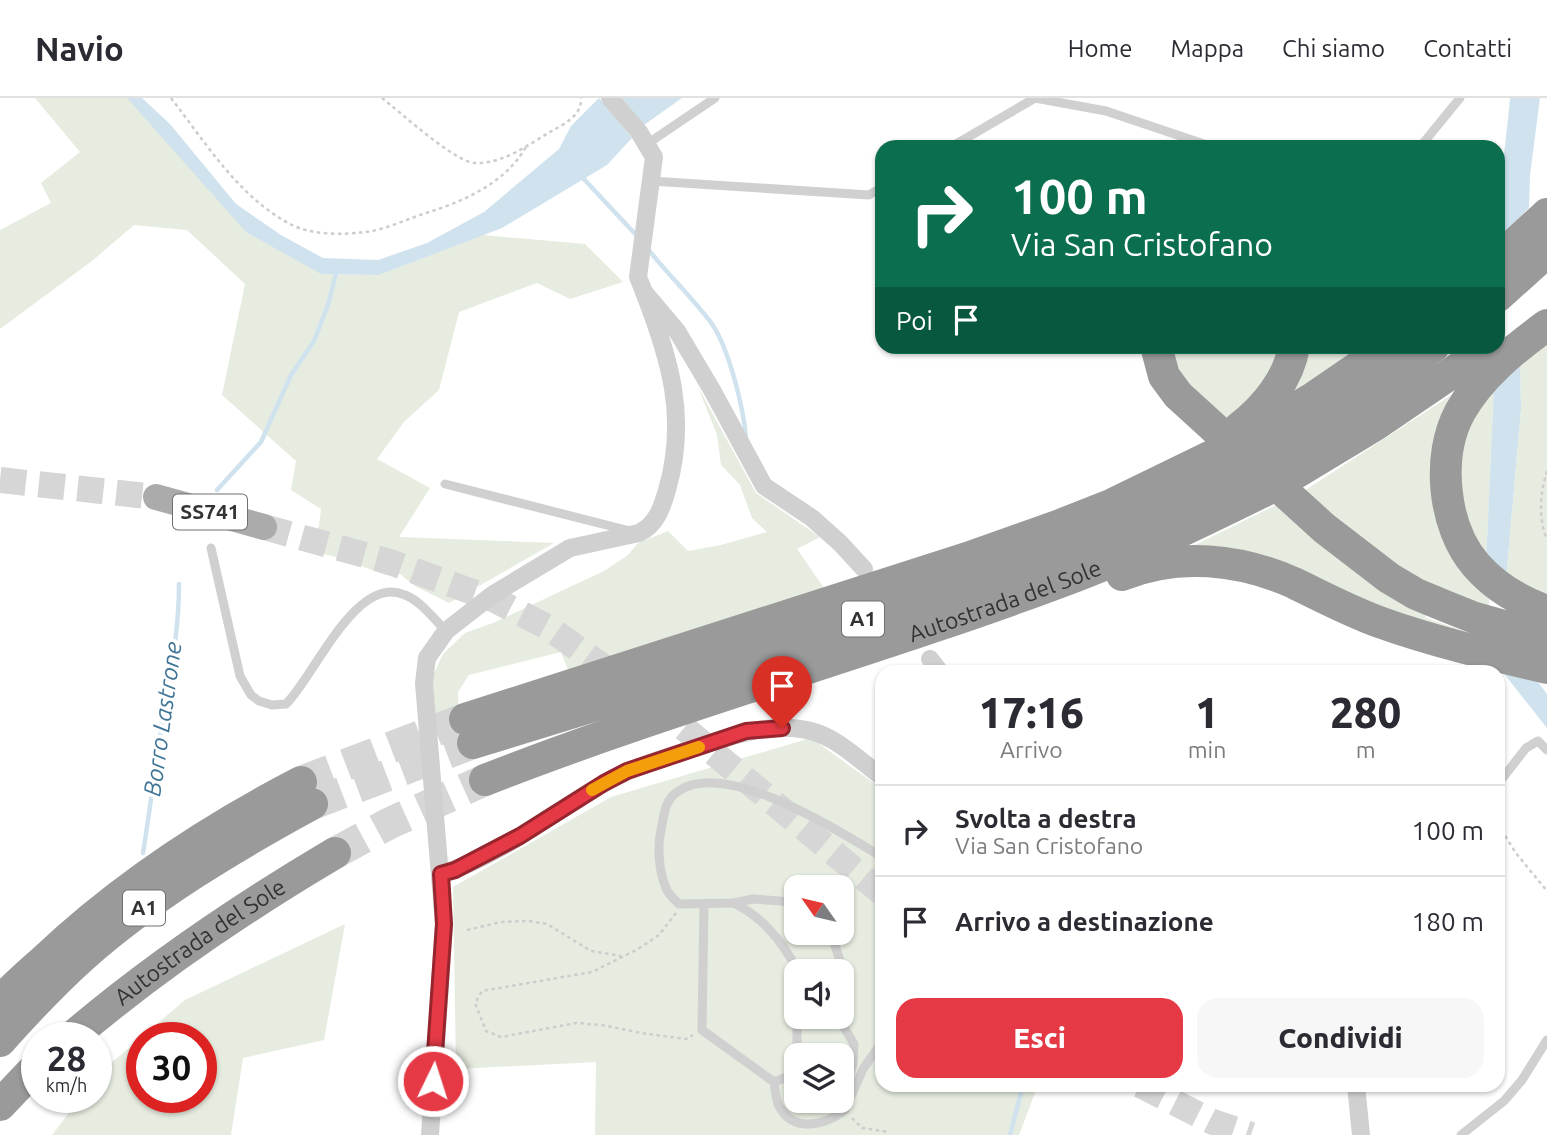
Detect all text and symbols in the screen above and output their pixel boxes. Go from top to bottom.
text: Navio [35,30,124,67]
text: Home [1068,35,1132,62]
text: Mappa [1170,35,1244,62]
text: Chi siamo [1282,35,1385,62]
text: Contatti [1423,35,1512,62]
icon: right [896,168,987,259]
text: 100 m [1011,168,1148,223]
text: Via San Cristofano [1011,226,1273,262]
icon: arrive [947,301,985,339]
text: Poi [896,306,933,335]
road number: SS741 [173,494,247,530]
street label: Autostrada del Sole [905,555,1105,646]
road number: A1 [842,602,884,636]
water label: Borro Lastrone [138,640,187,798]
pin [752,656,812,728]
icon: arrive [763,667,801,705]
text: 17:16 [979,689,1084,736]
text: 1 [1195,689,1219,736]
text: 280 [1330,689,1401,736]
text: Arrivo [1000,737,1063,762]
text: min [1188,737,1226,762]
text: m [1356,737,1376,762]
text: Svolta a destra [955,804,1137,833]
icon: right [896,812,934,850]
text: 100 m [1412,816,1484,845]
text: Via San Cristofano [955,833,1143,858]
street label: Autostrada del Sole [109,873,290,1010]
north arrow [784,875,854,945]
map controls [784,875,854,1113]
road number: A1 [123,890,165,926]
icon: arrive [896,903,934,941]
text: Arrivo a destinazione [955,907,1214,936]
text: 180 m [1412,907,1484,936]
button: sound [784,959,854,1029]
button: Esci [896,998,1183,1078]
button: Condividi [1197,998,1484,1078]
speed limit sign: 30 [126,1022,217,1113]
text: 28 [47,1038,86,1078]
button: layers [784,1043,854,1113]
position arrow [396,1044,470,1118]
text: km/h [46,1075,87,1095]

